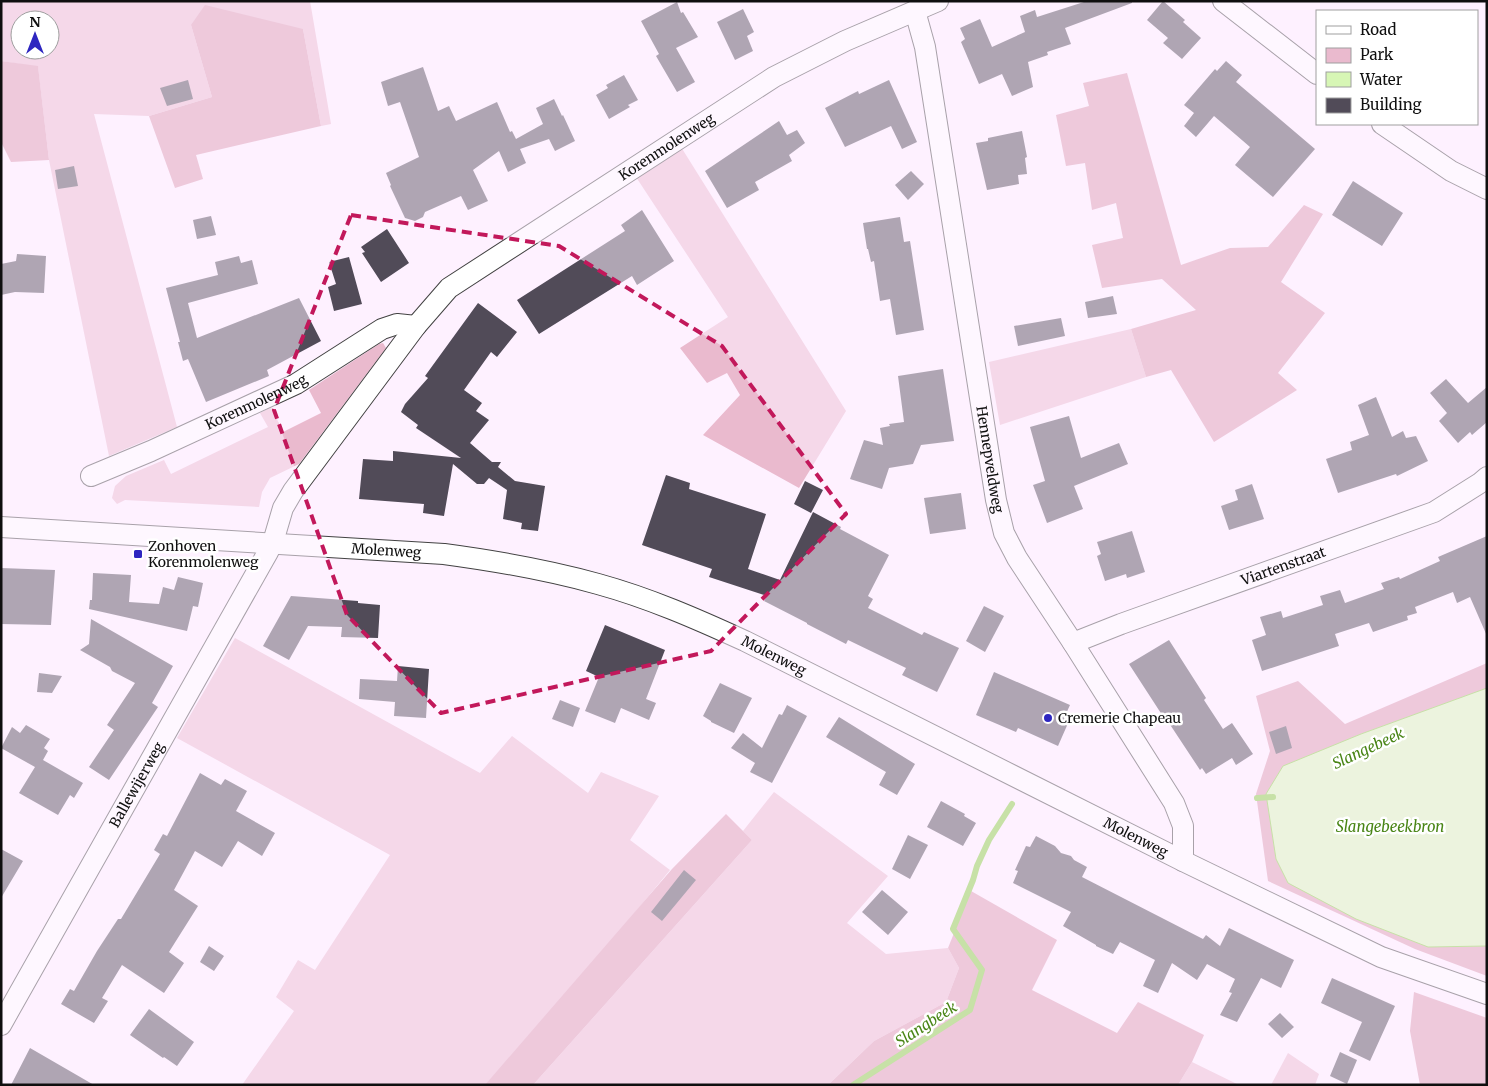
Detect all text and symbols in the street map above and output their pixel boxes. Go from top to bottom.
north arrow [10,10,60,60]
legend [1316,10,1478,125]
text: N [29,13,41,31]
text: Road [1360,20,1396,39]
text: Park [1360,45,1394,64]
text: Water [1359,70,1403,89]
text: Building [1360,95,1422,114]
street label: Korenmolenweg [615,109,718,184]
street label: Korenmolenweg [202,370,311,434]
street label: Hennepveldweg [972,405,1008,516]
place label: Zonhoven Korenmolenweg [148,537,259,571]
street label: Molenweg [351,539,422,562]
street label: Viartenstraat [1238,542,1329,590]
marker: Zonhoven Korenmolenweg [132,548,144,560]
street label: Molenweg [739,632,810,680]
place label: Cremerie Chapeau [1058,709,1181,727]
marker: Cremerie Chapeau [1042,712,1054,724]
water label: Slangebeek [1329,723,1408,773]
street label: Ballewijerweg [105,738,168,831]
street label: Molenweg [1100,814,1172,861]
water label: Slangebeekbron [1336,817,1444,836]
water label: Slangbeek [892,997,961,1051]

